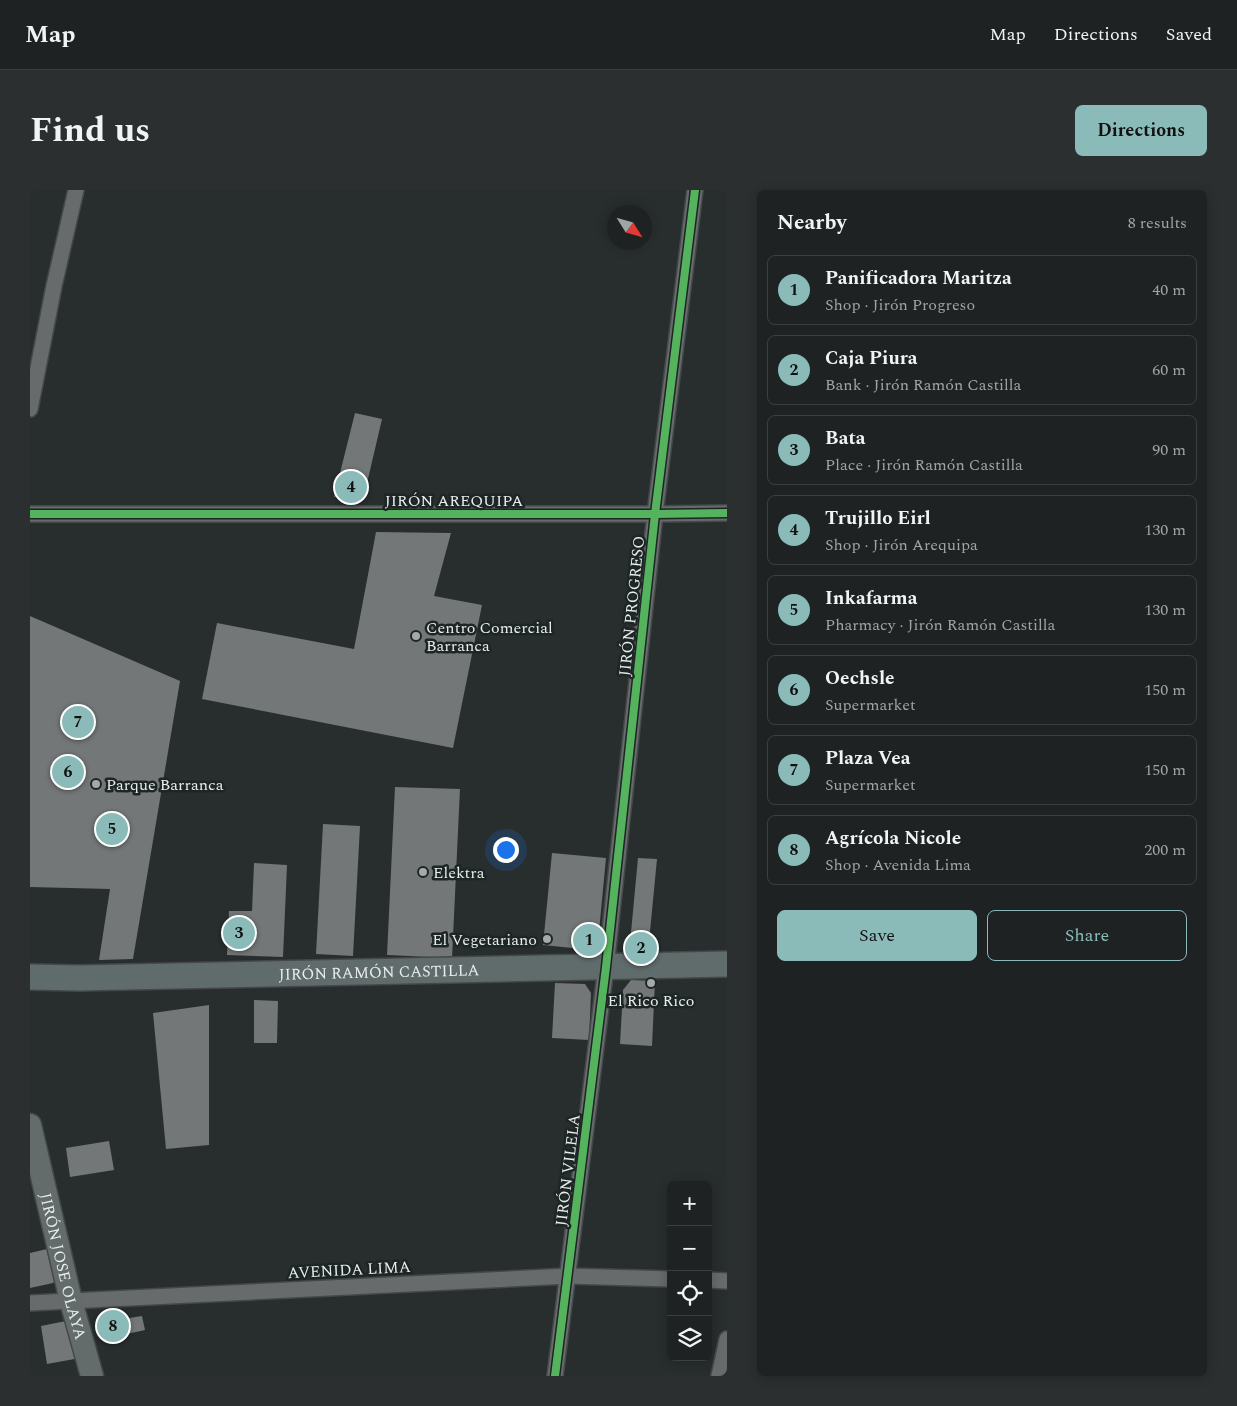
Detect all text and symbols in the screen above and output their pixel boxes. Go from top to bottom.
text: Map [25,17,75,53]
text: Map [990,21,1026,48]
text: Directions [1054,21,1138,48]
text: Saved [1166,21,1212,48]
text: Find us [30,104,150,157]
button: Directions [1075,105,1207,156]
north arrow [607,205,652,250]
text: Nearby [777,207,847,239]
text: 8 results [1128,211,1187,235]
text: Panificadora Maritza [825,264,1012,293]
text: 1 [790,278,798,302]
text: 40 m [1152,278,1186,302]
text: Shop · Jirón Progreso [825,293,975,317]
text: Caja Piura [825,344,918,373]
text: 2 [790,358,798,382]
text: 60 m [1152,358,1186,382]
text: Bank · Jirón Ramón Castilla [825,373,1021,397]
text: Bata [825,424,866,453]
text: 3 [790,438,798,462]
text: 90 m [1152,438,1186,462]
text: Place · Jirón Ramón Castilla [825,453,1023,477]
pin: 4 [335,468,367,506]
street label: JIRÓN AREQUIPA [385,489,523,513]
text: Trujillo Eirl [825,504,931,533]
text: 4 [790,518,798,542]
text: 130 m [1144,518,1186,542]
text: Shop · Jirón Arequipa [825,533,978,557]
street label: JIRÓN PROGRESO [613,535,651,678]
text: Inkafarma [825,584,917,613]
text: 5 [790,598,798,622]
text: 130 m [1144,598,1186,622]
text: Pharmacy · Jirón Ramón Castilla [825,613,1055,637]
place label: Centro Comercial Barranca [426,616,553,658]
marker: Centro Comercial Barranca [410,630,422,642]
text: Oechsle [825,664,895,693]
text: 6 [790,678,798,702]
text: 150 m [1144,678,1186,702]
text: Supermarket [825,693,916,717]
pin: 7 [62,703,94,741]
text: Plaza Vea [825,744,911,773]
pin: 6 [52,753,84,791]
text: 7 [790,758,798,782]
text: 150 m [1144,758,1186,782]
place label: Parque Barranca [106,773,224,797]
text: Supermarket [825,773,916,797]
marker: Parque Barranca [90,778,102,790]
pin: 5 [96,810,128,848]
text: Agrícola Nicole [825,824,961,853]
your location [493,837,519,863]
text: 8 [790,838,798,862]
text: 200 m [1144,838,1186,862]
text: Shop · Avenida Lima [825,853,971,877]
place label: Elektra [433,861,485,885]
marker: Elektra [417,866,429,878]
button: Save [777,910,977,961]
button: Share [987,910,1187,961]
pin: 3 [223,914,255,952]
pin: 1 [573,921,605,959]
place label: El Vegetariano [432,928,537,952]
pin: 2 [625,929,657,967]
marker: El Vegetariano [541,933,553,945]
street label: JIRÓN RAMÓN CASTILLA [278,958,480,987]
marker: El Rico Rico [645,977,657,989]
place label: El Rico Rico [608,989,694,1013]
street label: JIRÓN VILELA [549,1113,587,1228]
map controls [667,1181,712,1361]
button: + [667,1181,712,1226]
street label: JIRÓN JOSE OLAYA [33,1190,92,1343]
button: − [667,1226,712,1271]
street label: AVENIDA LIMA [287,1255,411,1285]
button: locate [667,1271,712,1316]
pin: 8 [97,1307,129,1345]
button: layers [667,1316,712,1361]

